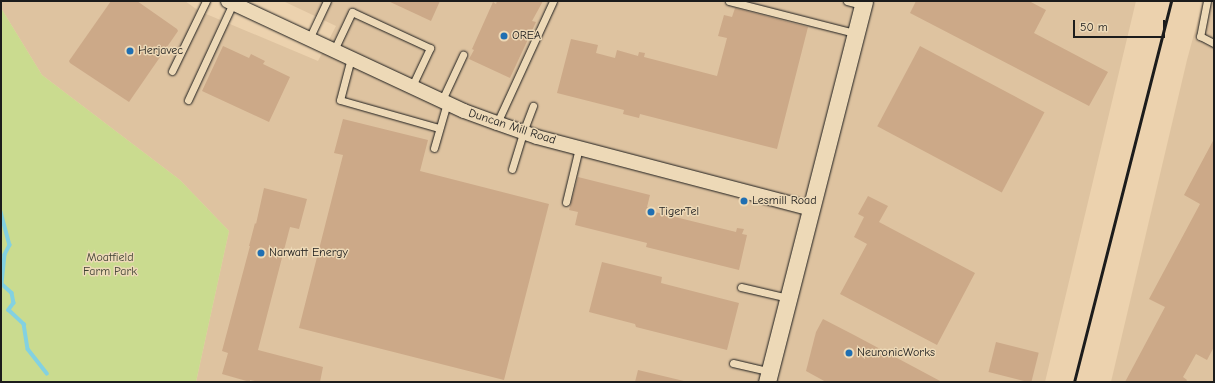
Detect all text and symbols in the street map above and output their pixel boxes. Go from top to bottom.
scale bar [1075,12,1167,38]
text: 50 m [1080,20,1108,34]
place label: OREA [512,29,541,43]
marker: OREA [499,31,509,41]
place label: Herjavec [138,44,183,58]
marker: Herjavec [125,46,135,56]
street label: Duncan Mill Road [467,106,557,148]
place label: Lesmill Road [752,194,817,208]
marker: Lesmill Road [739,196,749,206]
place label: TigerTel [659,205,699,219]
marker: TigerTel [646,207,656,217]
place label: Narwatt Energy [269,246,348,260]
marker: Narwatt Energy [256,248,266,258]
park label: Moatfield Farm Park [83,251,137,279]
place label: NeuronicWorks [857,346,935,360]
marker: NeuronicWorks [844,348,854,358]

